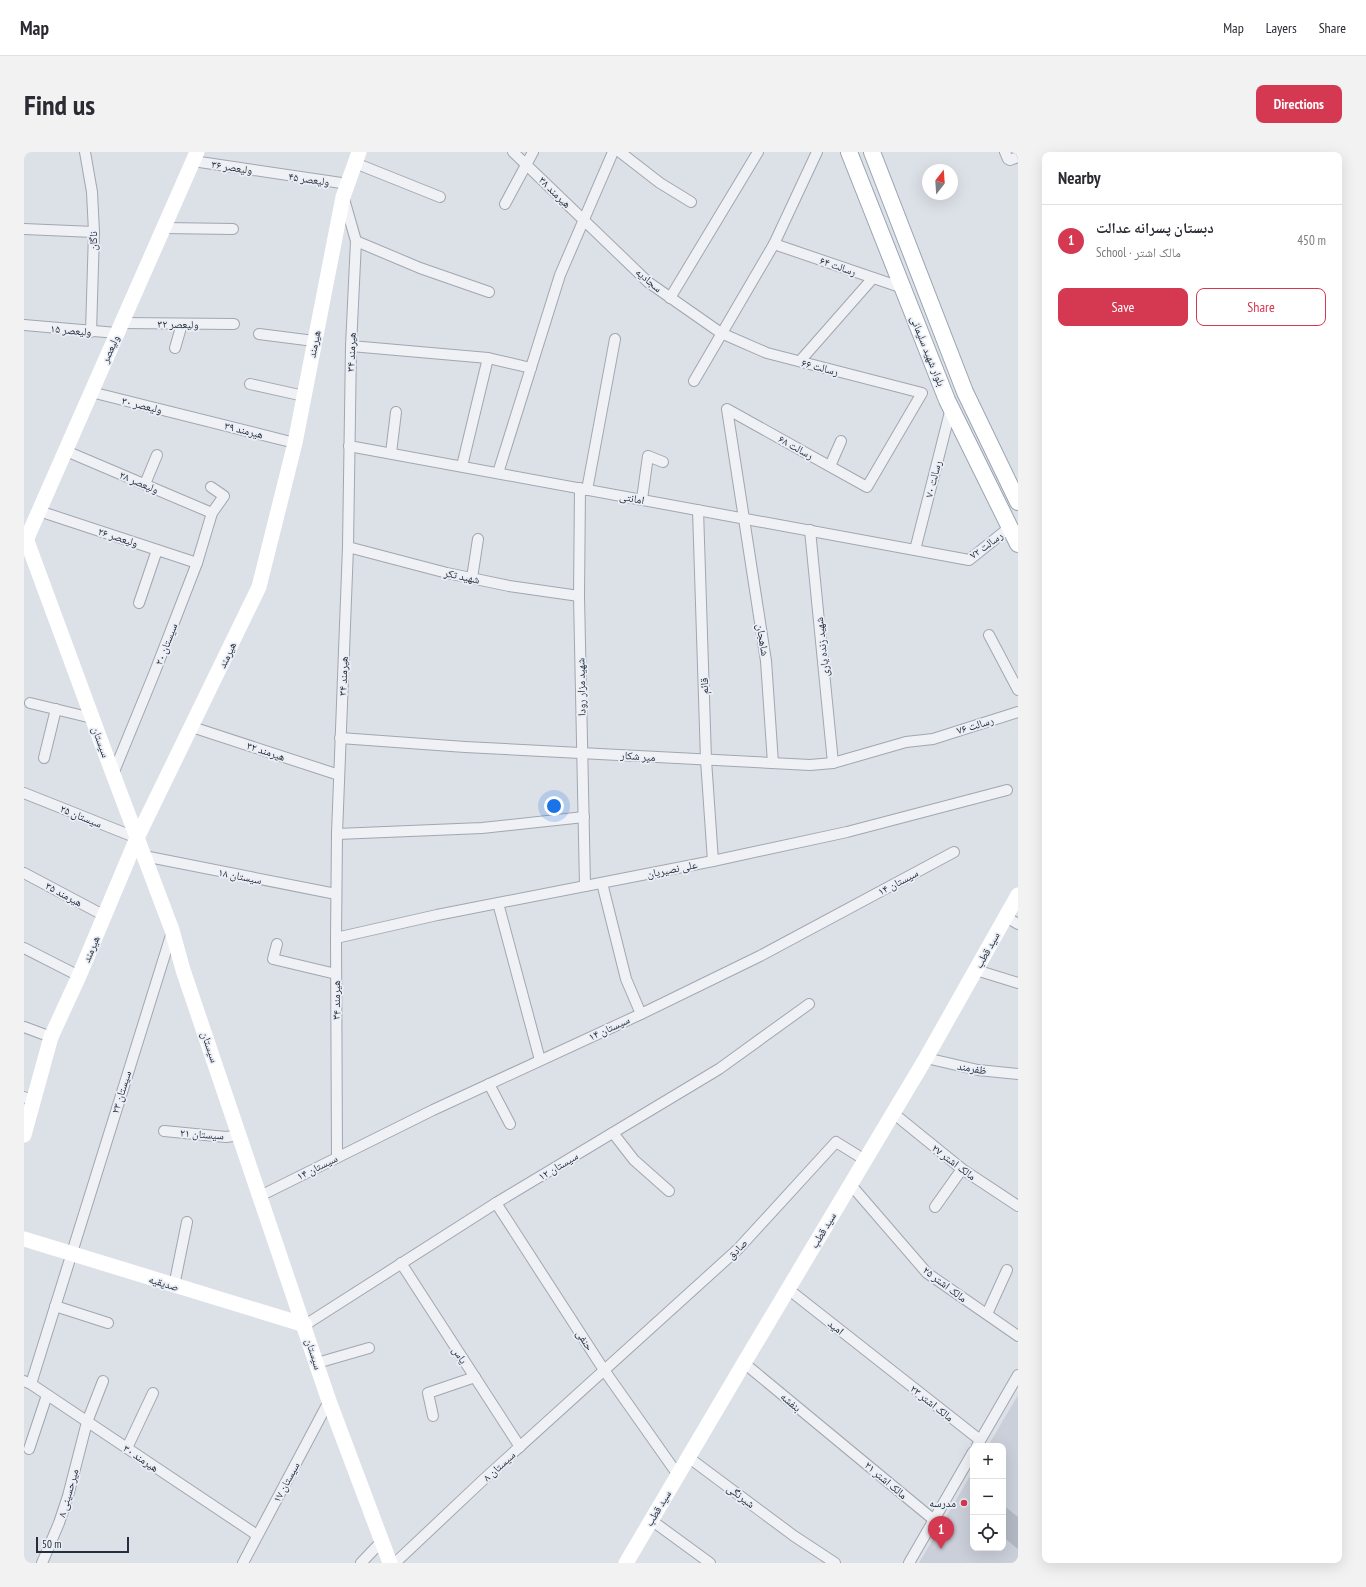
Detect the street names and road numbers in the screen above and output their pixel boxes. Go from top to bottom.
street label: ولیعصر ۳۶ [211,157,253,177]
street label: ولیعصر ۴۵ [288,169,330,189]
street label: هیرمند ۳۸ [536,173,574,211]
street label: ناگان [86,231,100,251]
street label: رسالت ۶۴ [818,253,858,279]
street label: سجادیه [633,265,665,295]
street label: بلوار شهید سلیمانی [907,314,949,388]
street label: ولیعصر ۳۲ [157,317,199,331]
street label: ولیعصر ۱۵ [50,321,92,339]
street label: هیرمند [305,329,324,359]
street label: هیرمند ۳۴ [343,332,359,372]
street label: ولیعصر [97,333,122,366]
street label: رسالت ۶۶ [800,356,840,378]
street label: ولیعصر ۳۰ [120,393,164,417]
street label: هیرمند ۳۹ [223,418,265,442]
street label: رسالت ۶۸ [776,432,816,462]
street label: رسالت ۷۰ [922,459,944,499]
street label: ولیعصر ۲۸ [117,468,161,496]
street label: امانتی [618,489,646,507]
street label: ولیعصر ۲۶ [96,524,140,550]
street label: رسالت ۷۲ [967,528,1005,562]
street label: شهید تکر [442,565,481,587]
street label: شهید زنده یاری [812,617,832,677]
street label: سیستان ۲۰ [152,621,180,667]
street label: شاهجان [754,623,772,657]
street label: هیرمند [215,639,239,670]
street label: هیرمند ۳۴ [335,656,351,696]
street label: شهید مزار رودا [573,658,589,716]
street label: قائم [697,677,712,694]
street label: رسالت ۷۶ [955,713,995,737]
street label: سیستان [89,725,113,759]
street label: هیرمند ۳۲ [245,738,287,764]
street label: میر شکار [619,748,656,764]
street label: سیستان ۲۵ [58,801,104,831]
street label: علی نصیریان [646,857,699,881]
street label: سیستان ۱۸ [217,865,263,887]
street label: سیستان ۱۴ [875,866,921,898]
street label: هیرمند ۳۵ [43,879,85,910]
street label: سید قطب [971,929,1003,971]
street label: هیرمند [79,933,103,964]
street label: هیرمند ۳۴ [329,980,343,1020]
street label: سیستان ۱۴ [586,1012,632,1044]
street label: سیستان [198,1030,222,1064]
street label: ظفرمند [956,1059,988,1077]
street label: سیستان ۲۳ [108,1069,134,1115]
street label: سیستان ۲۱ [180,1125,224,1143]
street label: مالک اشتر ۲۷ [929,1141,979,1183]
street label: سیستان ۱۲ [536,1149,580,1183]
street label: سیستان ۱۴ [294,1151,340,1183]
street label: سید قطب [807,1210,839,1250]
street label: صادق [724,1236,750,1262]
street label: مالک اشتر ۲۵ [920,1263,970,1305]
street label: صدیقیه [147,1272,181,1294]
street label: امید [825,1316,847,1338]
street label: حنفی [573,1327,597,1353]
street label: سیستان [302,1337,326,1371]
street label: یاس [449,1344,471,1367]
street label: مالک اشتر ۲۳ [907,1382,957,1424]
street label: بنفشه [778,1389,804,1415]
street label: هیرمند ۳۰ [121,1441,162,1475]
street label: سیستان ۸ [480,1448,518,1484]
street label: مالک اشتر ۲۱ [862,1458,910,1502]
street label: سیستان ۱۷ [270,1459,302,1505]
street label: میرحسینی ۸ [54,1467,82,1519]
street label: شیرنگی [724,1481,758,1511]
street label: سید قطب [642,1488,674,1528]

